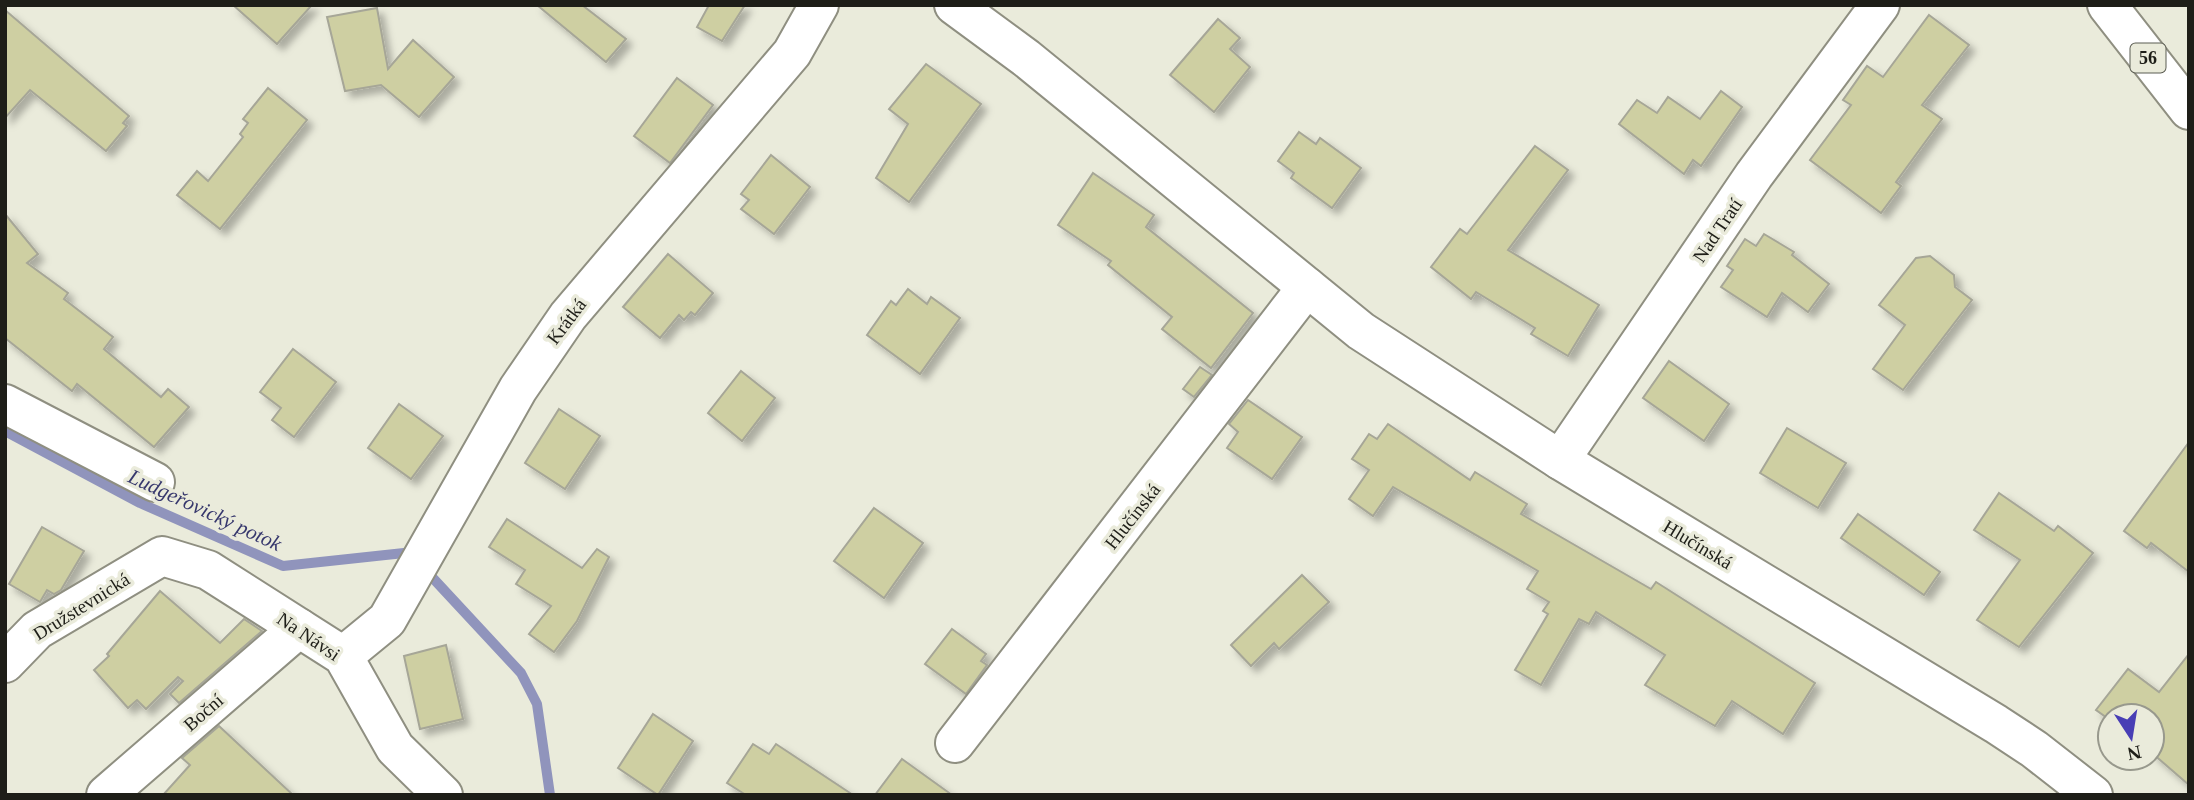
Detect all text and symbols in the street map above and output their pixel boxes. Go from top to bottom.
road number: 56 [2130,44,2166,72]
street label: Nad Tratí [1688,194,1747,266]
street label: Krátká [542,294,591,348]
water label: Ludgeřovický potok [124,464,286,556]
street label: Hlučínská [1100,479,1165,553]
street label: Hlučínská [1659,516,1737,574]
street label: Družstevnická [29,568,134,644]
street label: Na Návsi [273,608,344,665]
street label: Boční [179,689,228,735]
north arrow [2096,702,2166,772]
text: N [2125,741,2143,765]

